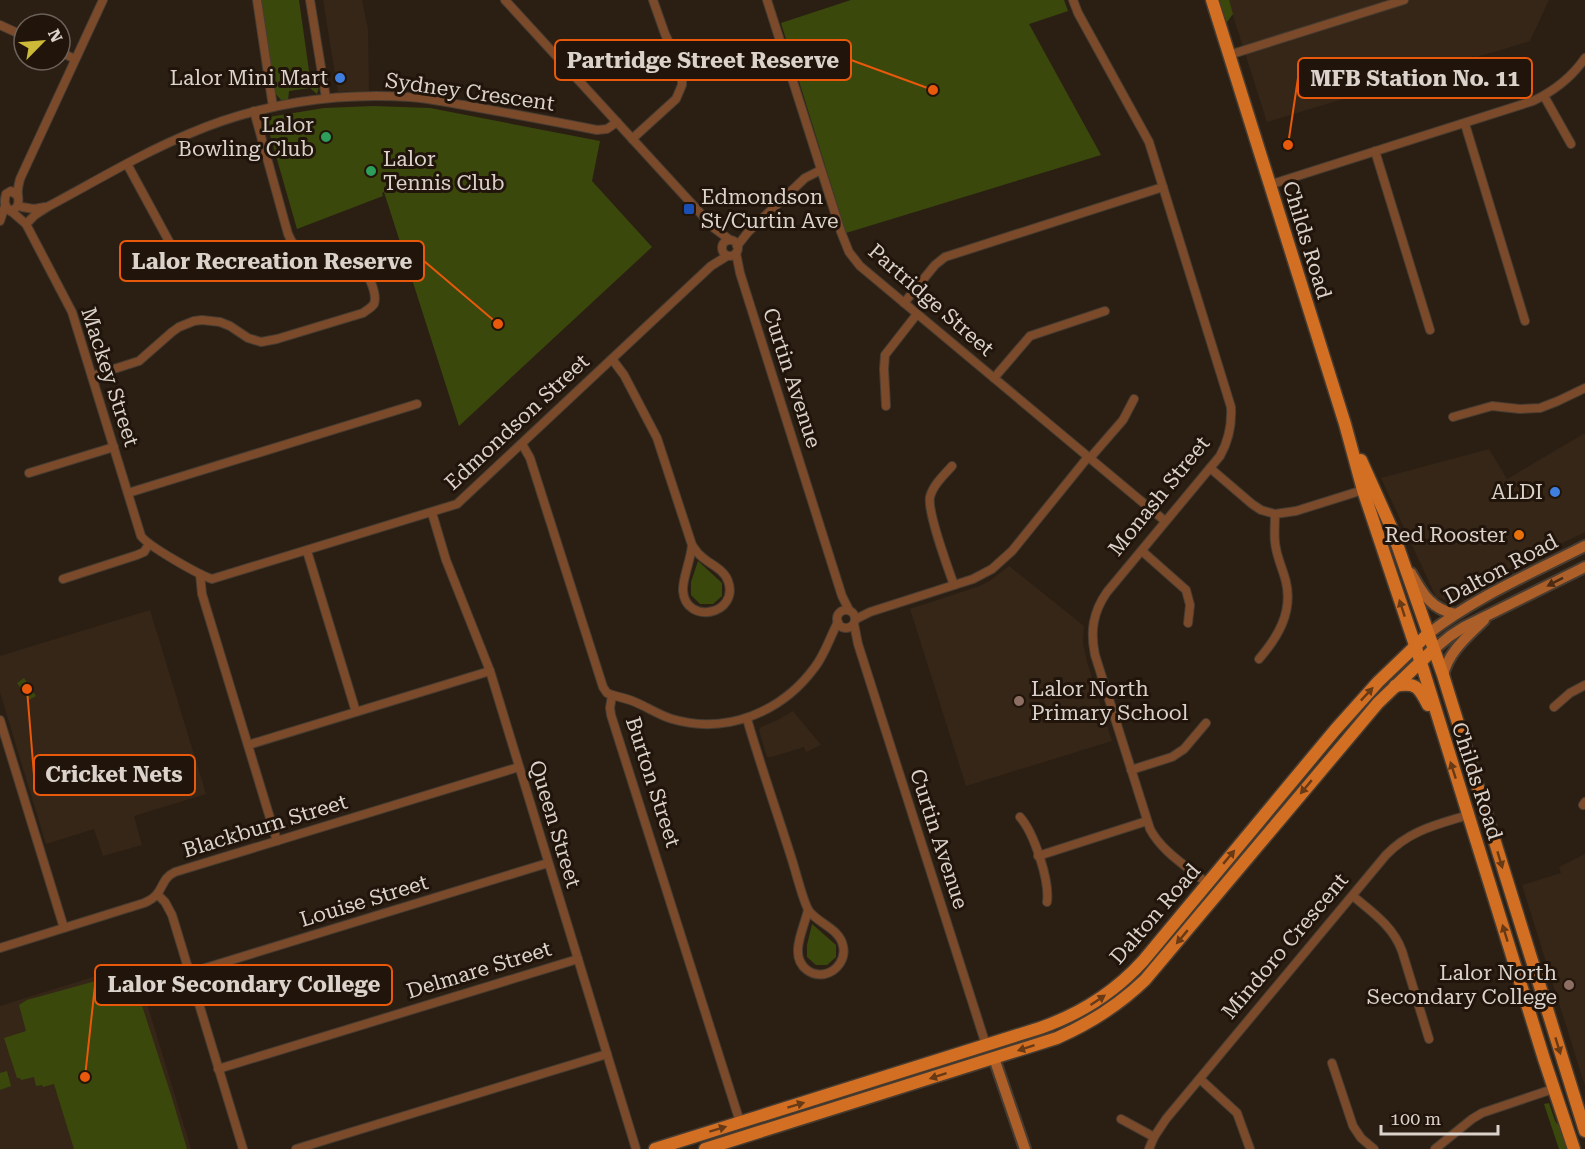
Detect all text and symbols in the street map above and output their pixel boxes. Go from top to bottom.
north arrow [12,12,72,72]
text: N [44,26,66,45]
callout: Partridge Street Reserve [555,40,851,80]
text: Partridge Street Reserve [567,48,839,73]
callout: MFB Station No. 11 [1298,58,1532,98]
place label: Lalor Mini Mart [170,66,328,90]
text: MFB Station No. 11 [1310,66,1520,91]
street label: Sydney Crescent [384,68,556,116]
marker: Lalor Mini Mart [333,71,347,85]
place label: Lalor Bowling Club [178,113,314,161]
marker: Lalor Bowling Club [319,130,333,144]
place label: Lalor Tennis Club [383,147,505,195]
marker: Lalor Tennis Club [364,164,378,178]
street label: Childs Road [1278,178,1336,302]
place label: Edmondson St/Curtin Ave [701,185,839,233]
marker: Edmondson St/Curtin Ave [682,202,696,216]
street label: Partridge Street [863,239,999,361]
callout: Lalor Recreation Reserve [120,241,424,281]
text: Lalor Recreation Reserve [132,249,413,274]
street label: Mackey Street [76,304,144,450]
street label: Curtin Avenue [758,305,826,451]
street label: Edmondson Street [440,349,594,495]
street label: Monash Street [1104,431,1215,561]
place label: ALDI [1491,480,1543,504]
marker: ALDI [1548,485,1562,499]
place label: Red Rooster [1384,523,1507,547]
marker: Red Rooster [1512,528,1526,542]
street label: Dalton Road [1440,529,1562,609]
one-way arrow [1546,578,1563,587]
one-way arrow [1397,599,1406,617]
place label: Lalor North Primary School [1031,677,1189,725]
one-way arrow [1360,687,1373,702]
marker: Lalor North Primary School [1012,694,1026,708]
street label: Burton Street [621,714,685,850]
street label: Childs Road [1447,719,1507,843]
callout: Cricket Nets [34,755,195,795]
street label: Queen Street [524,757,586,891]
one-way arrow [1448,761,1458,779]
text: Cricket Nets [45,762,183,787]
street label: Curtin Avenue [905,766,973,912]
one-way arrow [1301,780,1313,795]
street label: Blackburn Street [180,790,350,862]
one-way arrow [1223,849,1236,865]
one-way arrow [1496,851,1505,869]
street label: Dalton Road [1105,859,1205,969]
street label: Mindoro Crescent [1217,868,1353,1024]
street label: Louise Street [297,870,431,932]
one-way arrow [1500,924,1509,942]
one-way arrow [1175,929,1188,945]
street label: Delmare Street [404,937,554,1003]
place label: Lalor North Secondary College [1367,961,1557,1009]
callout: Lalor Secondary College [95,965,392,1005]
text: Lalor Secondary College [108,972,380,997]
marker: Lalor North Secondary College [1562,978,1576,992]
one-way arrow [1090,994,1106,1006]
one-way arrow [1554,1037,1564,1055]
one-way arrow [1017,1044,1035,1053]
one-way arrow [929,1072,947,1081]
scale bar [1381,1098,1498,1136]
one-way arrow [787,1100,805,1109]
text: 100 m [1390,1108,1441,1129]
one-way arrow [709,1124,727,1134]

